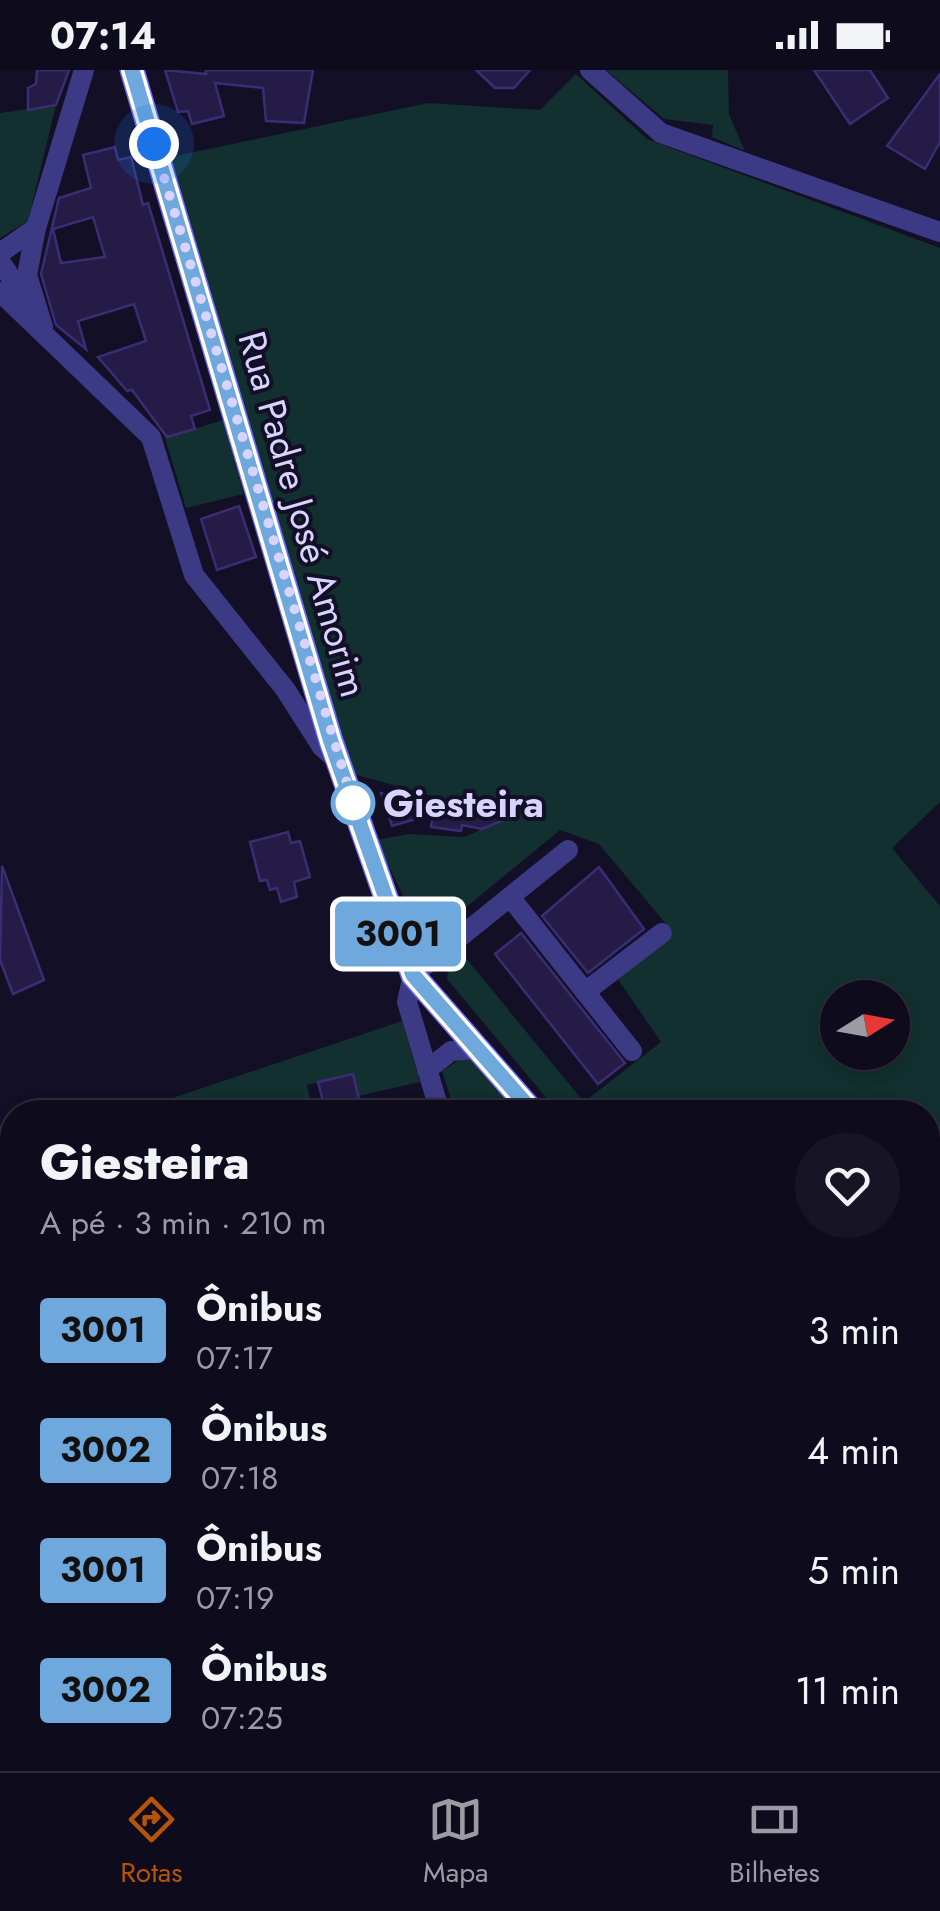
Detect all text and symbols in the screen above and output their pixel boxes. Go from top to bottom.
text: 07:14 [50,8,156,63]
your location [129,119,179,169]
street label: Rua Padre José Amorim [224,325,382,703]
place label: Giesteira [383,776,544,831]
marker: Giesteira [332,782,374,824]
line badge: 3001 [328,902,468,966]
text: 3001 [355,909,441,959]
north arrow [820,980,910,1070]
map controls [820,980,910,1070]
text: Giesteira [40,1128,250,1197]
button: heart [795,1133,900,1238]
text: A pé · 3 min · 210 m [40,1200,327,1246]
text: Ônibus [196,1280,322,1335]
text: 3 min [808,1303,900,1358]
text: 3001 [60,1305,146,1355]
text: 07:17 [196,1335,273,1381]
text: Ônibus [201,1400,327,1455]
text: 4 min [807,1423,900,1478]
text: 3002 [60,1425,151,1475]
text: 07:18 [201,1455,279,1501]
text: Ônibus [196,1520,322,1575]
text: 5 min [808,1543,900,1598]
text: 3001 [60,1545,146,1595]
text: 07:19 [196,1575,274,1621]
text: Ônibus [201,1640,327,1695]
text: 11 min [795,1663,900,1718]
text: 3002 [60,1665,151,1715]
text: 07:25 [201,1695,283,1741]
tab: Rotas [120,1792,183,1893]
tab: Mapa [423,1792,489,1893]
tab: Bilhetes [729,1792,820,1893]

